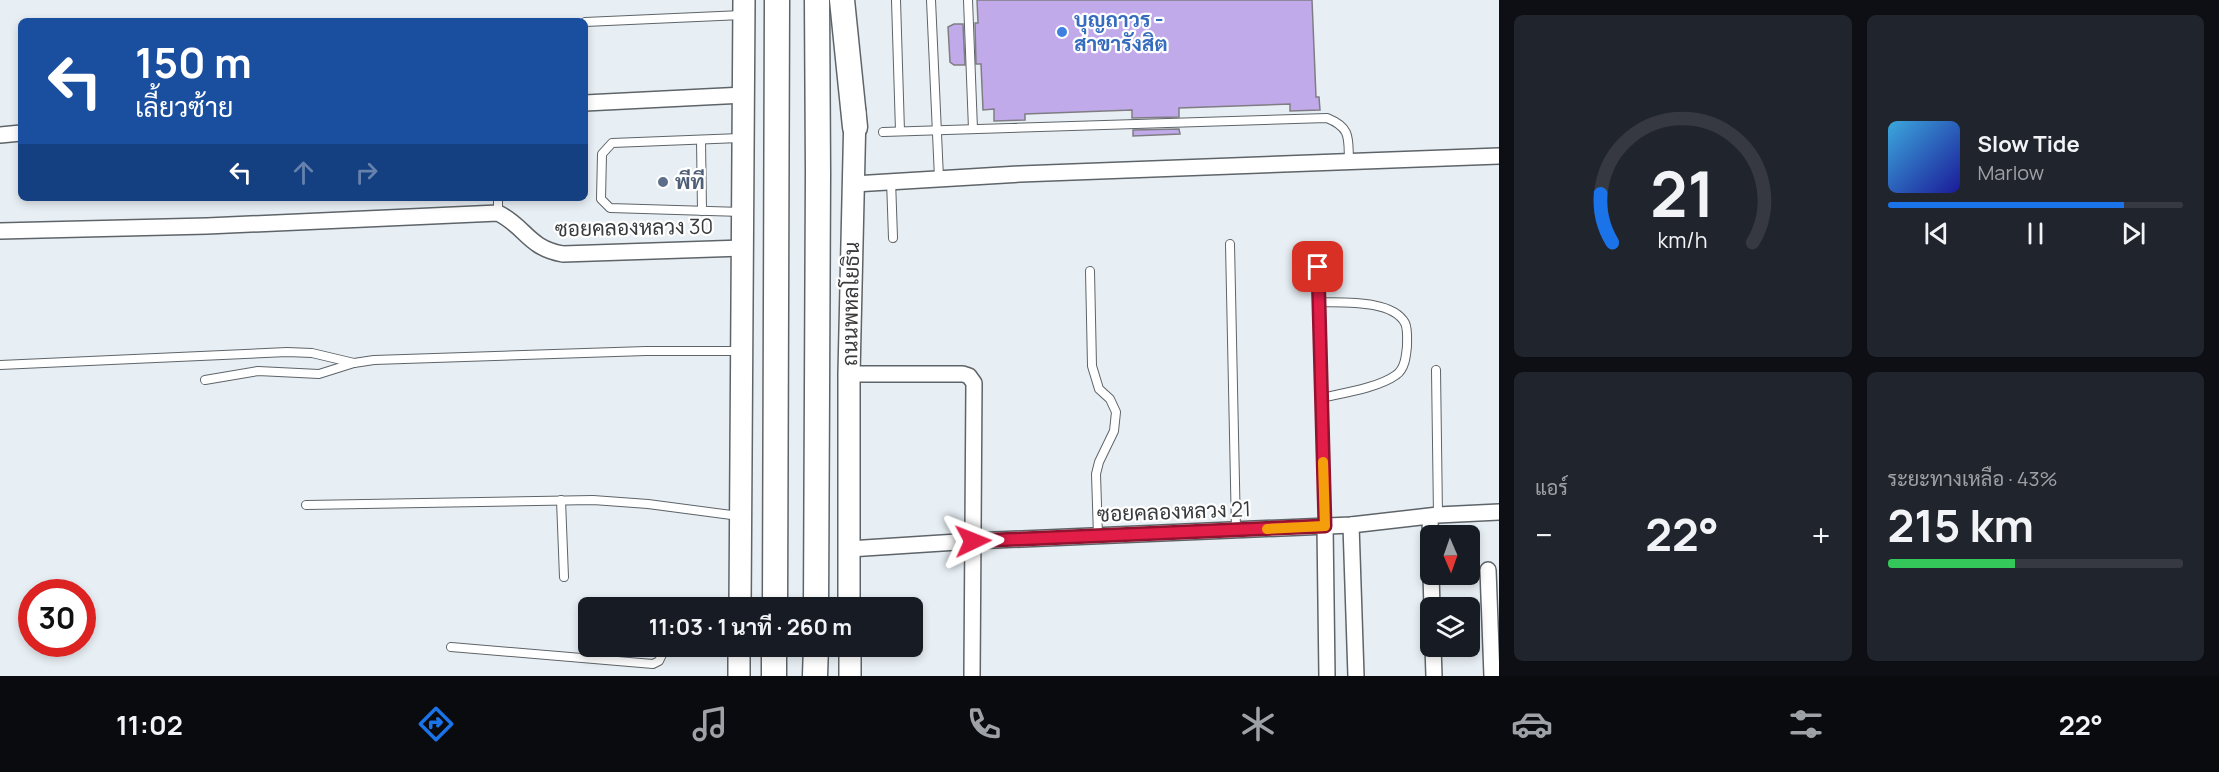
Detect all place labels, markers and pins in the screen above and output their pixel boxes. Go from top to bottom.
place label: บุญถาวร - สาขารังสิต [1074,5,1168,57]
marker: บุญถาวร - สาขารังสิต [1055,25,1069,39]
place label: พีที [675,167,705,195]
marker: พีที [656,175,670,189]
pin [1292,241,1343,292]

